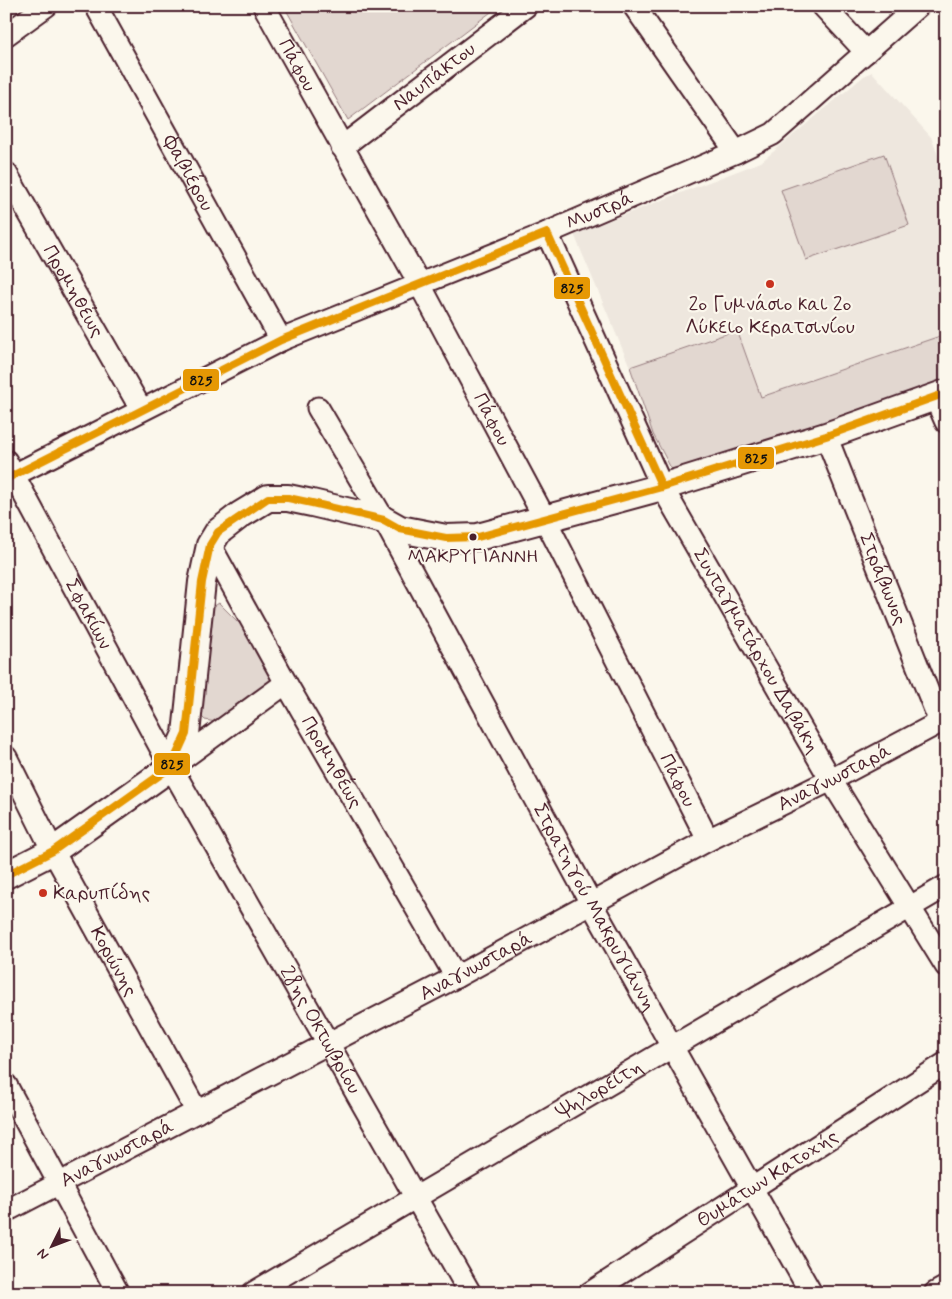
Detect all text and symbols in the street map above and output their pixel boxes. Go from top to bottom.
street label: Πάφου [272,34,323,97]
street label: Ναυπάκτου [387,36,481,117]
street label: Φαβιέρου [156,129,220,216]
street label: Μυστρά [562,184,638,237]
street label: Προμηθέως [36,240,111,342]
line badge: 825 [553,276,591,300]
marker: 2ο Γυμνάσιο και 2ο Λύκειο Κερατσινίου [764,278,776,290]
text: 825 [560,280,584,298]
place label: 2ο Γυμνάσιο και 2ο Λύκειο Κερατσινίου [685,291,855,341]
line badge: 825 [182,368,220,392]
text: 825 [189,372,213,390]
street label: Πάφου [467,388,517,451]
line badge: 825 [737,446,775,470]
text: 825 [744,450,768,468]
street label: Στράβωνος [852,529,914,629]
marker: ΜΑΚΡΥΓΙΑΝΝΗ [468,532,478,542]
street label: Συνταγματάρχου Δαβάκη [687,543,827,759]
place label: ΜΑΚΡΥΓΙΑΝΝΗ [407,544,539,569]
street label: Σφακίων [59,574,119,654]
street label: Προμηθέως [294,711,369,814]
street label: Αναγνωσταρά [773,737,896,818]
street label: Πάφου [653,749,703,812]
line badge: 825 [153,752,191,776]
text: 825 [160,756,184,774]
street label: Στρατηγού Μακρυγιάννη [526,799,663,1016]
place label: Καρυπίδης [53,880,151,907]
marker: Καρυπίδης [37,887,49,899]
street label: Κορώνης [84,921,144,1001]
street label: Αναγνωσταρά [415,924,538,1007]
street label: 28ης Οκτωβρίου [273,961,368,1099]
street label: Ψηλορείτη [550,1053,648,1126]
street label: Αναγνωσταρά [55,1112,179,1194]
street label: Θυμάτων Κατοχής [691,1123,843,1234]
north arrow [28,1222,78,1272]
text: N [33,1245,53,1264]

